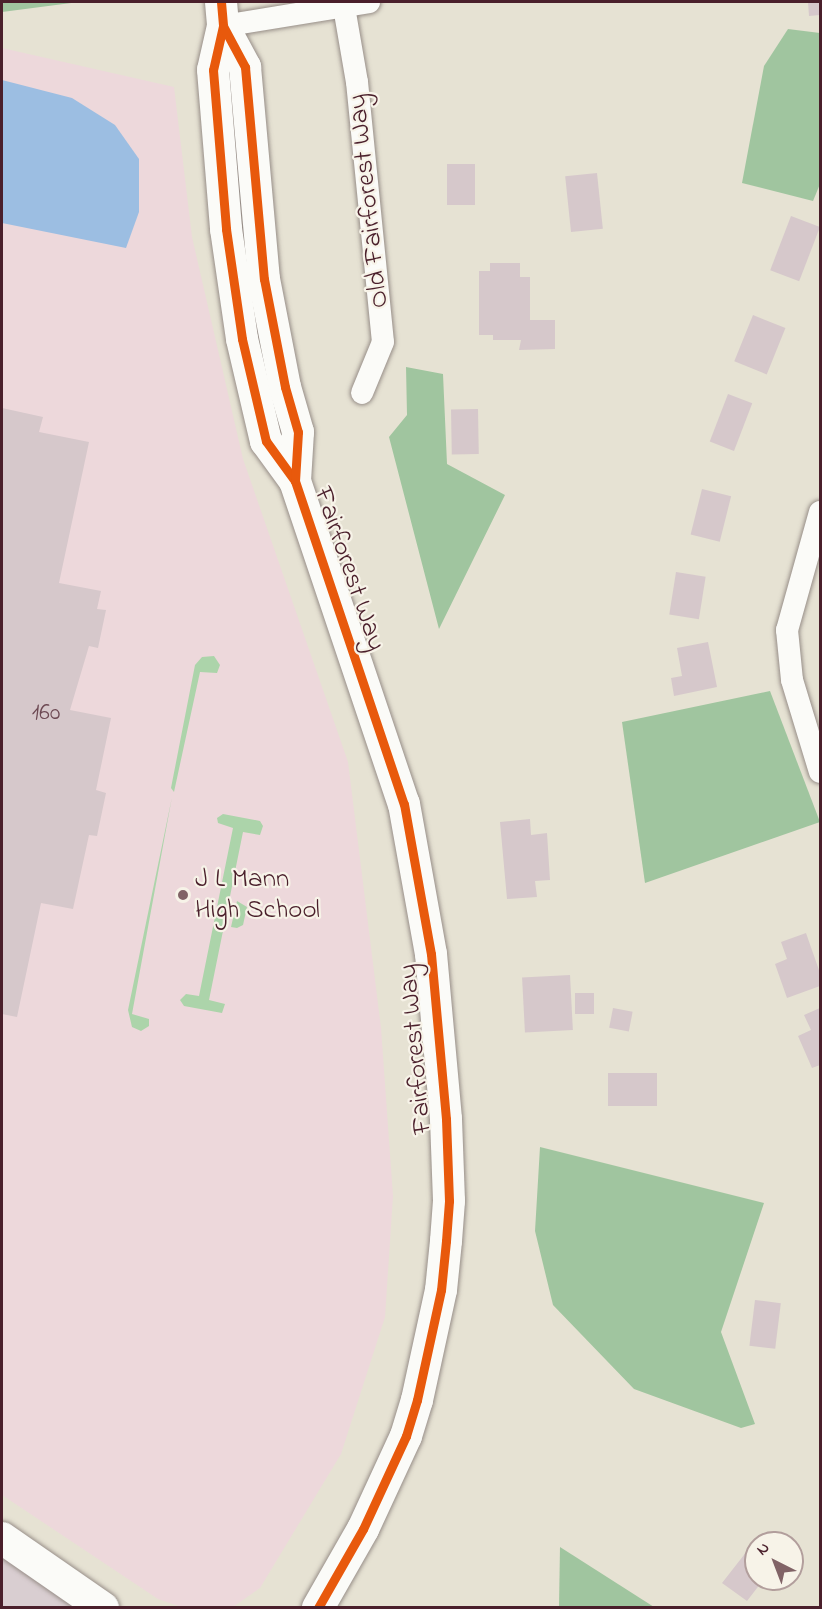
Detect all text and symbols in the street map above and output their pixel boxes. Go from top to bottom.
street label: Old Fairforest Way [342,92,396,310]
street label: Fairforest Way [306,483,392,655]
house number: 160 [32,700,60,728]
place label: J L Mann High School [195,863,320,926]
marker: J L Mann High School [176,888,190,902]
street label: Fairforest Way [392,963,440,1135]
north arrow [744,1531,804,1591]
text: N [751,1537,775,1562]

